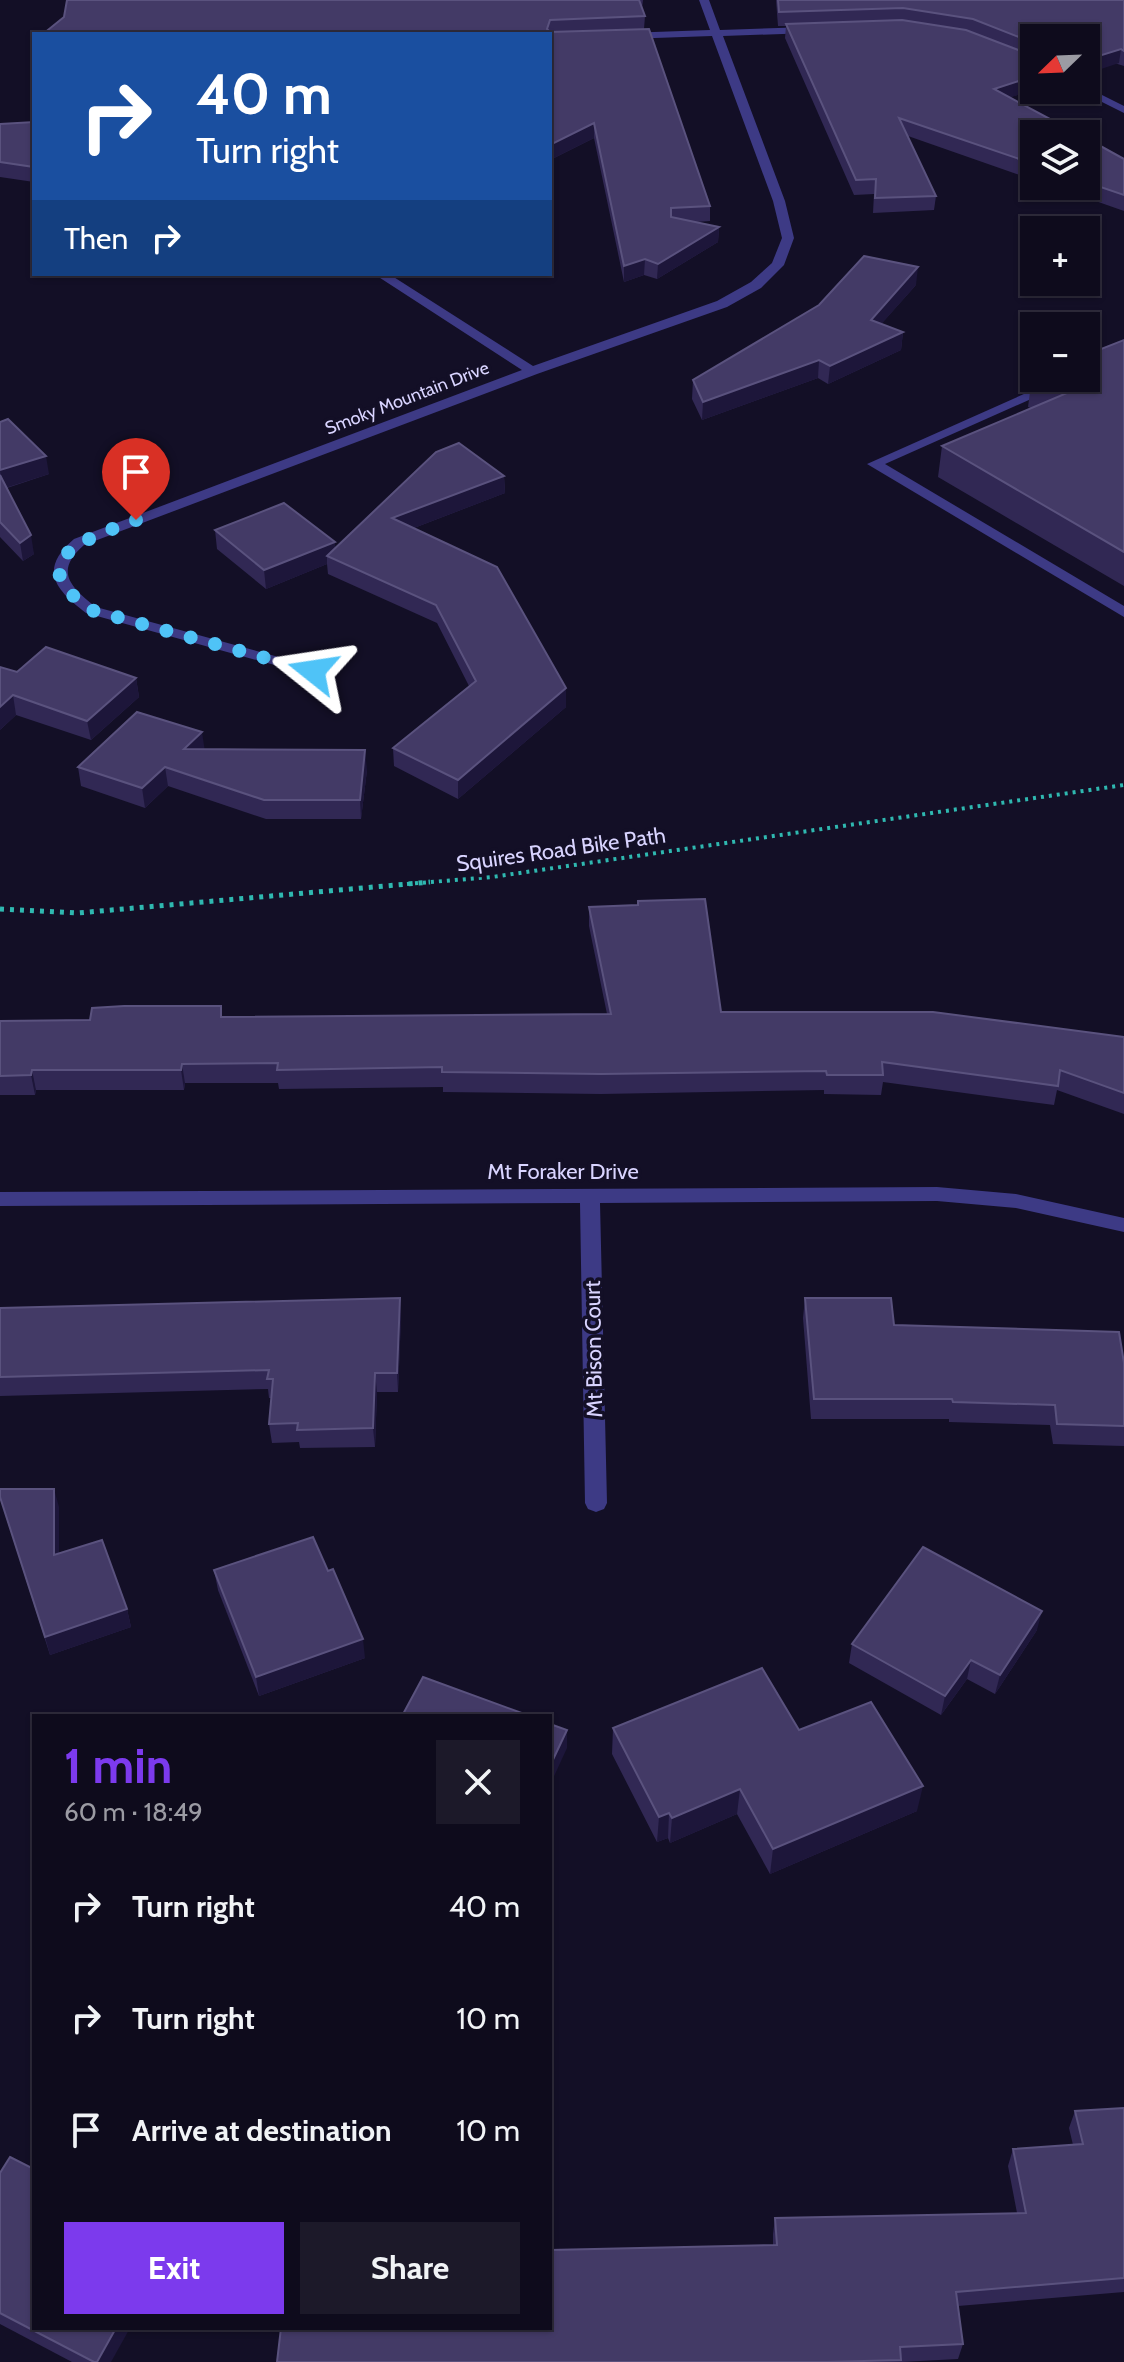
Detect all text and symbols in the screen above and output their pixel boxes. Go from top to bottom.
north arrow [1020,24,1100,104]
map controls [1020,24,1100,392]
text: 40 m [196,60,332,128]
icon: right [64,64,168,168]
button: layers [1020,120,1100,200]
text: Turn right [196,128,339,172]
icon: right [144,216,188,260]
button: + [1020,216,1100,296]
text: Then [64,220,128,257]
button: − [1020,312,1100,392]
street label: Smoky Mountain Drive [322,357,492,439]
pin [102,438,170,520]
icon: arrive [114,450,158,494]
position arrow [271,629,355,713]
street label: Squires Road Bike Path [455,821,667,878]
street label: Mt Foraker Drive [487,1158,639,1185]
street label: Mt Bison Court [579,1280,608,1418]
text: 1 min [64,1737,172,1795]
button: close [436,1740,520,1824]
text: 60 m · 18:49 [64,1796,203,1828]
icon: right [64,1884,108,1928]
text: Turn right [132,1888,255,1925]
text: 40 m [449,1888,520,1925]
icon: right [64,1996,108,2040]
text: Turn right [132,2000,255,2037]
text: 10 m [456,2000,520,2037]
icon: arrive [64,2108,108,2152]
text: Arrive at destination [132,2112,392,2149]
text: 10 m [456,2112,520,2149]
button: Exit [64,2222,284,2314]
button: Share [300,2222,520,2314]

